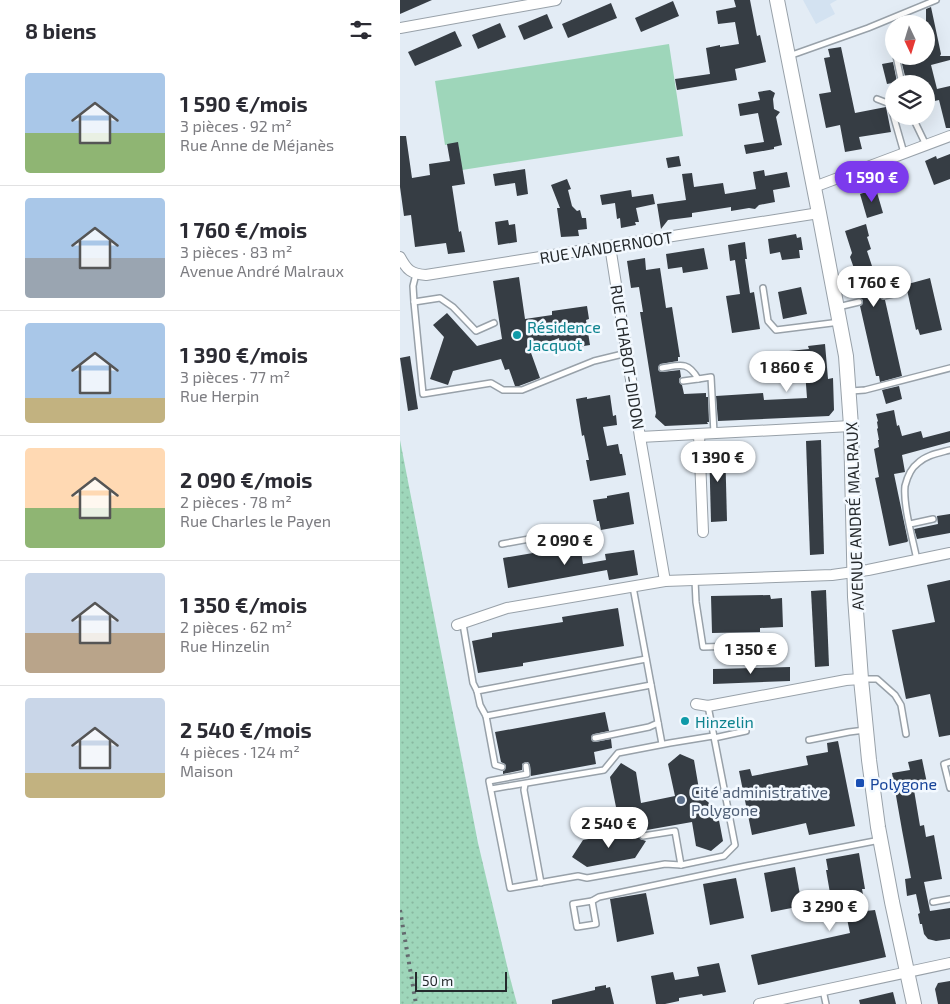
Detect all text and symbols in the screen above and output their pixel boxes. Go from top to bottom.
north arrow [885,15,935,65]
map controls [885,15,935,125]
icon: filters [347,16,375,44]
text: 8 biens [25,18,97,43]
button: layers [885,75,935,125]
text: 1 590 €/mois [180,91,308,116]
icon: home [65,93,125,153]
text: 3 pièces · 92 m² [180,116,292,135]
text: Rue Anne de Méjanès [180,135,334,154]
pin: 1 590 € [826,160,918,203]
text: 1 590 € [846,167,898,186]
text: 1 760 €/mois [180,217,307,242]
icon: home [65,218,125,278]
street label: RUE VANDERNOOT [538,227,674,267]
text: 3 pièces · 83 m² [180,242,292,261]
text: Avenue André Malraux [180,261,344,280]
pin: 1 760 € [828,266,920,308]
text: 1 760 € [848,272,900,291]
street label: RUE CHABOT-DIDON [607,283,649,431]
place label: Résidence Jacquot [527,317,601,354]
marker: Résidence Jacquot [511,329,523,341]
text: 1 390 €/mois [180,342,308,367]
icon: home [65,343,125,403]
pin: 1 860 € [741,350,833,393]
text: 1 860 € [760,357,814,376]
text: 3 pièces · 77 m² [180,367,290,386]
text: Rue Herpin [180,386,259,405]
street label: AVENUE ANDRÉ MALRAUX [841,421,867,611]
pin: 1 390 € [672,440,764,483]
text: 1 390 € [692,447,744,466]
text: 2 090 €/mois [180,467,312,492]
icon: home [65,468,125,528]
text: 2 pièces · 78 m² [180,492,292,511]
text: Rue Charles le Payen [180,511,331,530]
pin: 2 090 € [519,524,611,566]
text: 2 090 € [537,530,593,549]
text: 1 350 €/mois [180,592,307,617]
icon: home [65,593,125,653]
text: 2 pièces · 62 m² [180,617,292,636]
pin: 1 350 € [705,632,797,675]
text: Rue Hinzelin [180,636,270,655]
text: 1 350 € [725,639,777,658]
place label: Hinzelin [695,712,754,731]
marker: Hinzelin [679,715,691,727]
text: 2 540 €/mois [180,717,312,742]
icon: home [65,718,125,778]
text: 4 pièces · 124 m² [180,742,300,761]
text: Maison [180,761,233,780]
place label: Polygone [870,774,937,793]
marker: Polygone [854,777,866,789]
place label: Cité administrative Polygone [691,782,828,819]
marker: Cité administrative Polygone [675,794,687,806]
pin: 2 540 € [563,806,655,849]
text: 2 540 € [581,813,637,832]
pin: 3 290 € [784,890,876,932]
text: 3 290 € [802,896,858,915]
scale bar [415,969,508,992]
text: 50 m [422,972,453,989]

